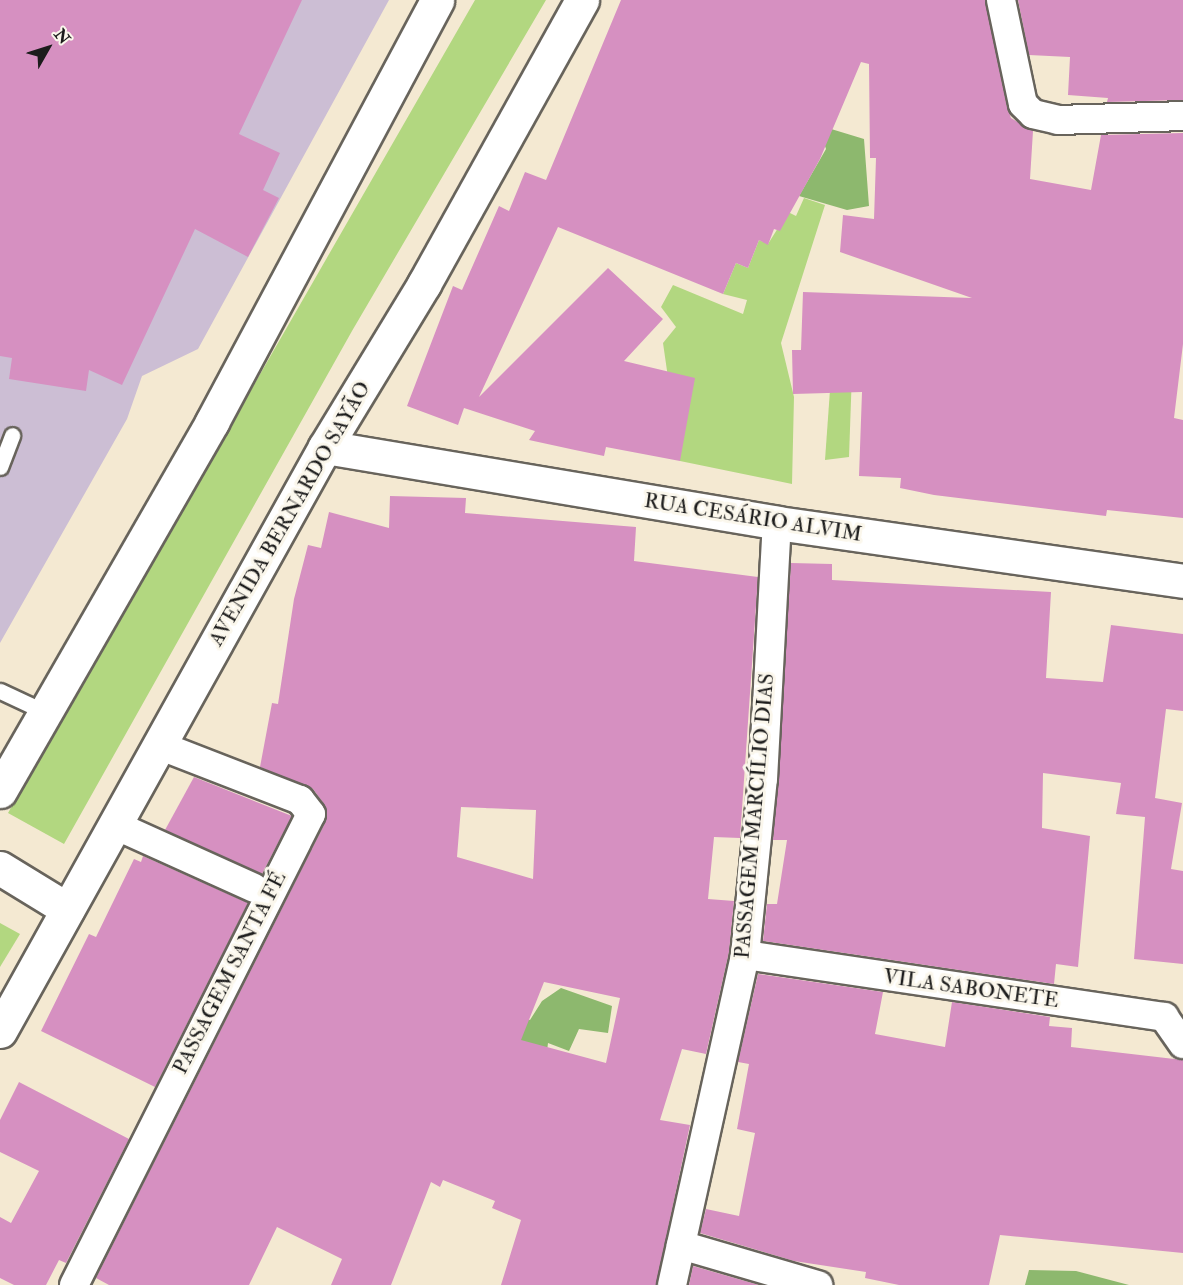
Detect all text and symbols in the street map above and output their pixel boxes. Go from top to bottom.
north arrow [18,18,78,78]
text: N [50,25,74,49]
street label: AVENIDA BERNARDO SAYÃO [204,377,376,651]
street label: RUA CESÁRIO ALVIM [642,488,864,548]
street label: PASSAGEM MARCÍLIO DIAS [730,672,780,960]
street label: PASSAGEM SANTA FÉ [168,868,292,1078]
street label: VILA SABONETE [882,964,1060,1014]

